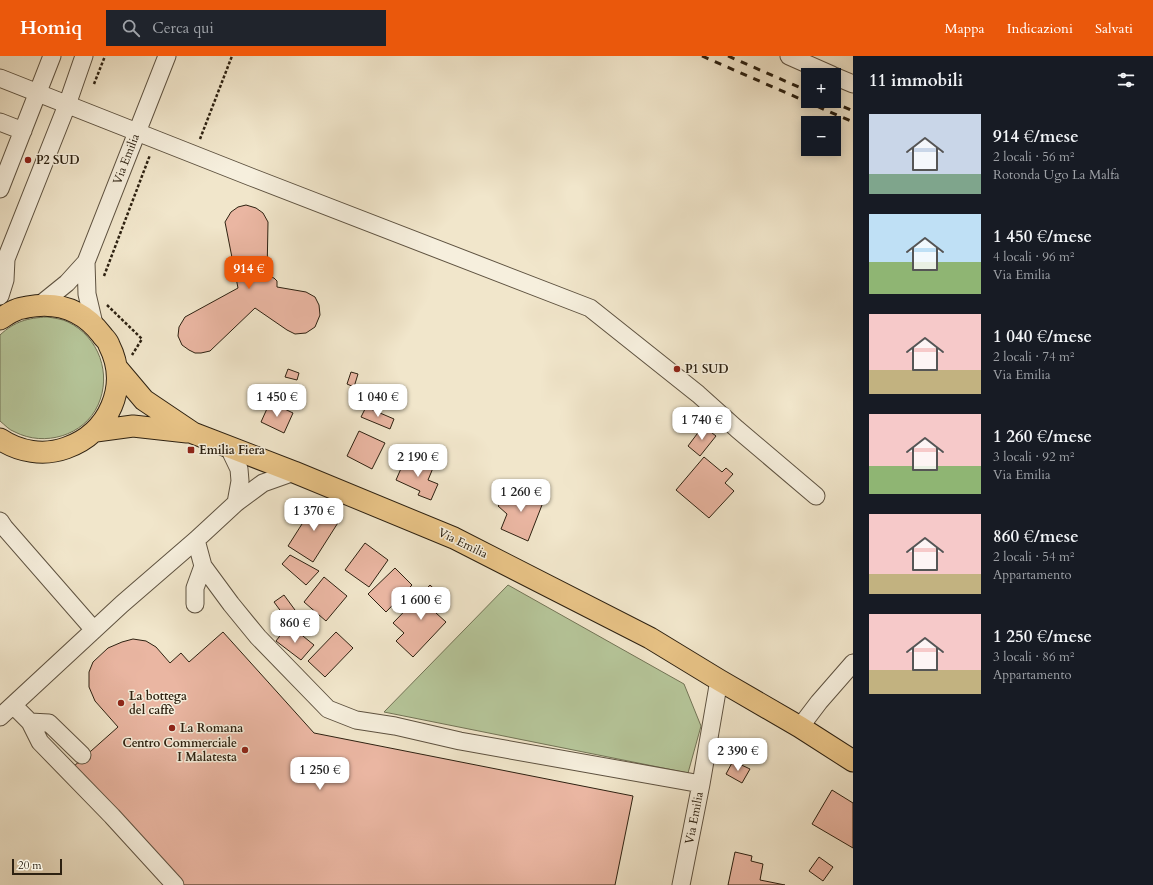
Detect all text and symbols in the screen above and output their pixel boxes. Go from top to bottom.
search box [106,10,386,46]
text: Homiq [20,15,82,41]
icon: search [120,17,142,39]
text: Cerca qui [152,18,214,38]
text: Mappa [944,19,985,38]
text: Indicazioni [1007,19,1073,38]
text: Salvati [1095,19,1133,38]
map controls [801,68,841,156]
button: + [801,68,841,108]
text: 11 immobili [869,69,963,92]
icon: filters [1115,69,1137,91]
button: − [801,116,841,156]
text: 914 €/mese [993,125,1079,148]
icon: home [901,130,949,178]
street label: Via Emilia [109,131,143,187]
text: 2 locali · 56 m² [993,148,1074,166]
place label: P2 SUD [36,152,79,168]
marker: P2 SUD [23,155,33,165]
text: Rotonda Ugo La Malfa [993,166,1120,184]
text: 1 450 €/mese [993,225,1092,248]
icon: home [901,230,949,278]
text: 4 locali · 96 m² [993,248,1074,266]
pin: 914 € [221,256,277,290]
text: 914 € [233,260,265,278]
text: Via Emilia [993,266,1051,284]
text: 1 040 €/mese [993,325,1092,348]
icon: home [901,330,949,378]
text: 2 locali · 74 m² [993,348,1074,366]
place label: P1 SUD [685,361,728,377]
marker: P1 SUD [672,364,682,374]
text: Via Emilia [993,366,1051,384]
pin: 1 450 € [240,384,314,418]
pin: 1 040 € [341,384,415,418]
text: 1 450 € [256,388,298,406]
text: 1 040 € [357,388,399,406]
pin: 1 740 € [665,407,739,441]
text: 1 740 € [681,411,723,429]
text: 1 260 €/mese [993,425,1092,448]
icon: home [901,430,949,478]
place label: Emilia Fiera [199,442,265,458]
pin: 2 190 € [381,444,455,478]
marker: Emilia Fiera [186,445,196,455]
text: 2 190 € [397,448,439,466]
text: 3 locali · 92 m² [993,448,1074,466]
text: Via Emilia [993,466,1051,484]
pin: 1 260 € [484,479,558,513]
text: 1 260 € [500,483,542,501]
pin: 1 370 € [277,498,351,532]
text: 1 370 € [293,502,335,520]
street label: Via Emilia [436,524,491,562]
text: 860 €/mese [993,525,1079,548]
icon: home [901,530,949,578]
text: 2 locali · 54 m² [993,548,1074,566]
text: Appartamento [993,566,1072,584]
pin: 1 600 € [384,587,458,621]
text: 1 600 € [400,591,442,609]
pin: 860 € [267,610,323,644]
text: 860 € [279,614,311,632]
text: 1 250 €/mese [993,625,1092,648]
icon: home [901,630,949,678]
text: 3 locali · 86 m² [993,648,1074,666]
text: Appartamento [993,666,1072,684]
place label: La bottega del caffè [129,688,187,718]
marker: La bottega del caffè [116,698,126,708]
place label: La Romana [180,720,243,736]
marker: La Romana [167,723,177,733]
place label: Centro Commerciale I Malatesta [122,735,237,765]
pin: 2 390 € [701,738,775,772]
text: 2 390 € [717,742,759,760]
marker: Centro Commerciale I Malatesta [240,745,250,755]
pin: 1 250 € [283,757,357,791]
text: 1 250 € [299,761,341,779]
street label: Via Emilia [681,790,707,846]
scale bar [12,857,62,876]
text: 20 m [18,858,42,873]

